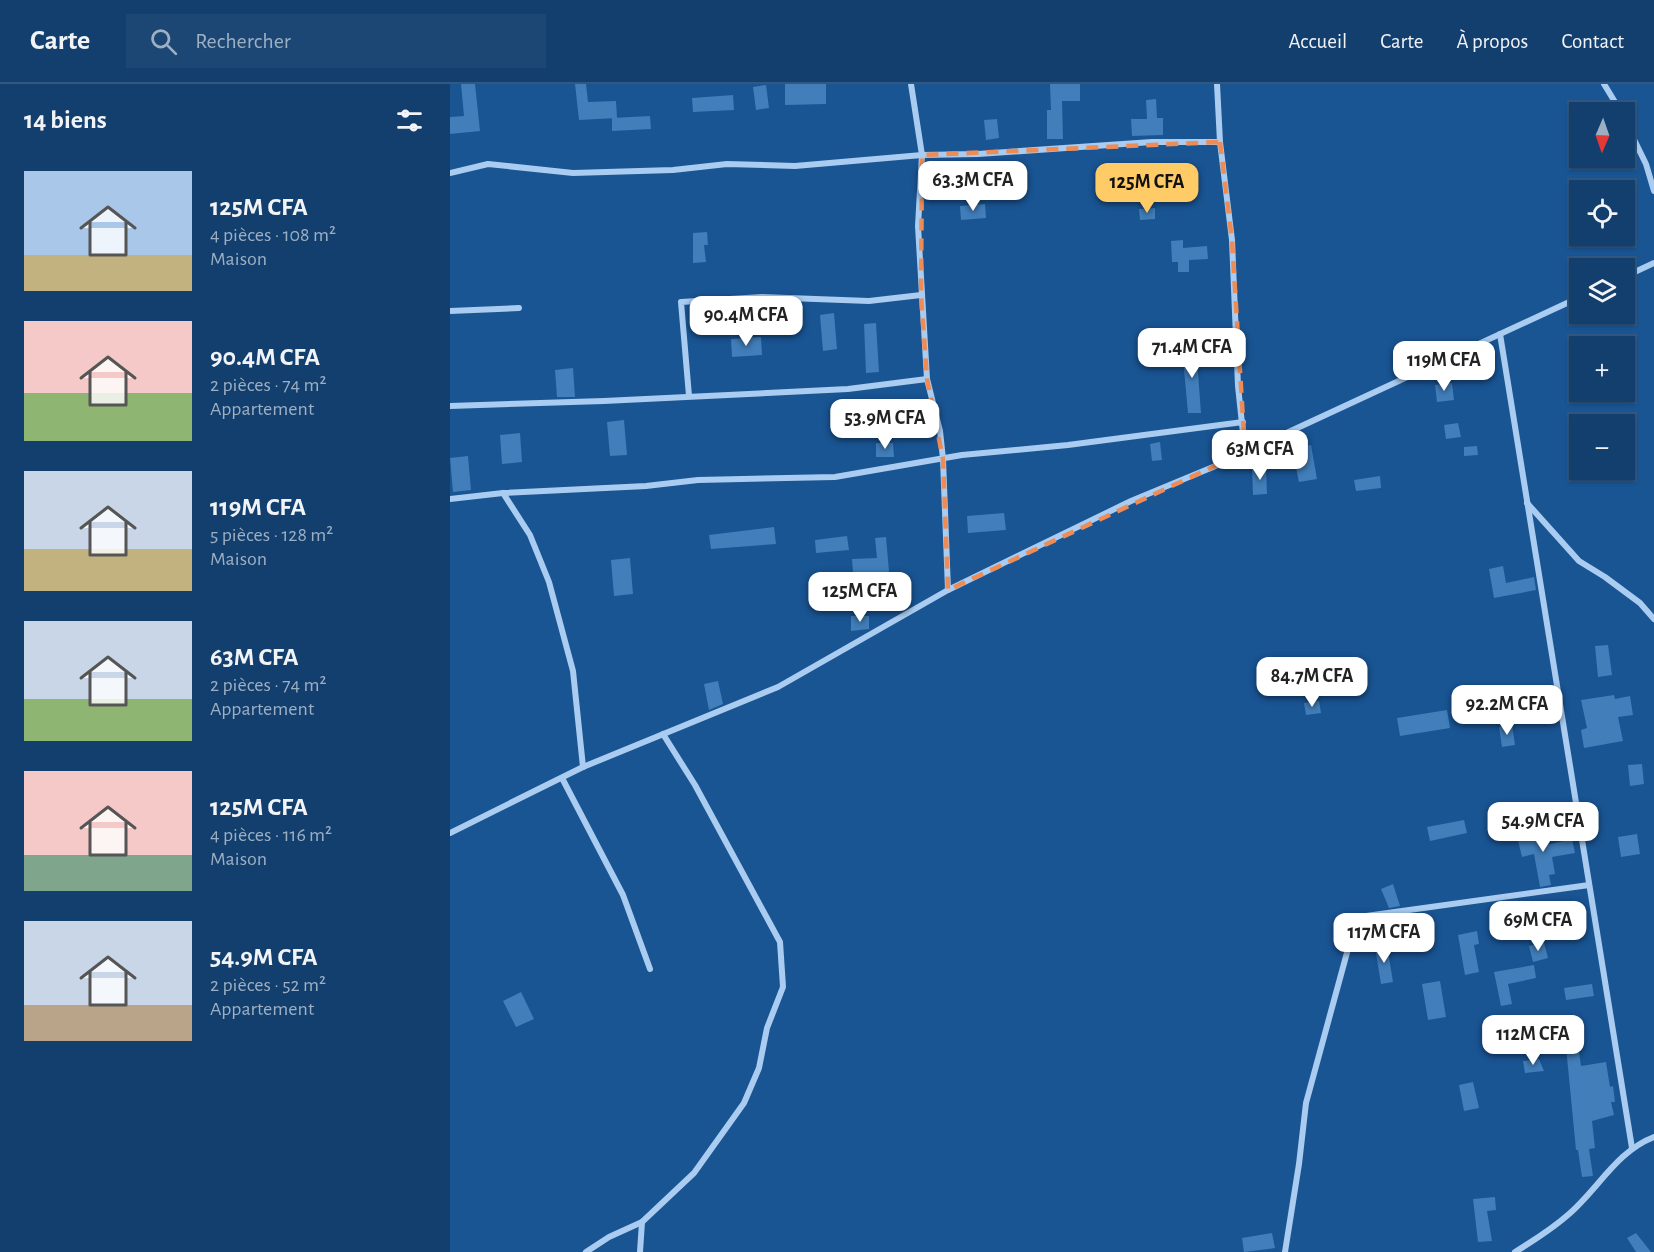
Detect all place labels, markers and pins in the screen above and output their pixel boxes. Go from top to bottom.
pin: 63.3M CFA [904,161,1042,212]
pin: 125M CFA [1085,163,1209,214]
pin: 90.4M CFA [677,296,815,347]
pin: 71.4M CFA [1123,328,1261,379]
pin: 119M CFA [1382,341,1506,392]
pin: 53.9M CFA [816,399,954,450]
pin: 63M CFA [1205,430,1315,481]
pin: 125M CFA [798,572,922,623]
pin: 84.7M CFA [1243,657,1381,708]
pin: 92.2M CFA [1438,685,1576,736]
pin: 54.9M CFA [1474,802,1612,853]
pin: 69M CFA [1483,901,1593,952]
pin: 117M CFA [1322,913,1446,964]
pin: 112M CFA [1471,1015,1595,1066]

